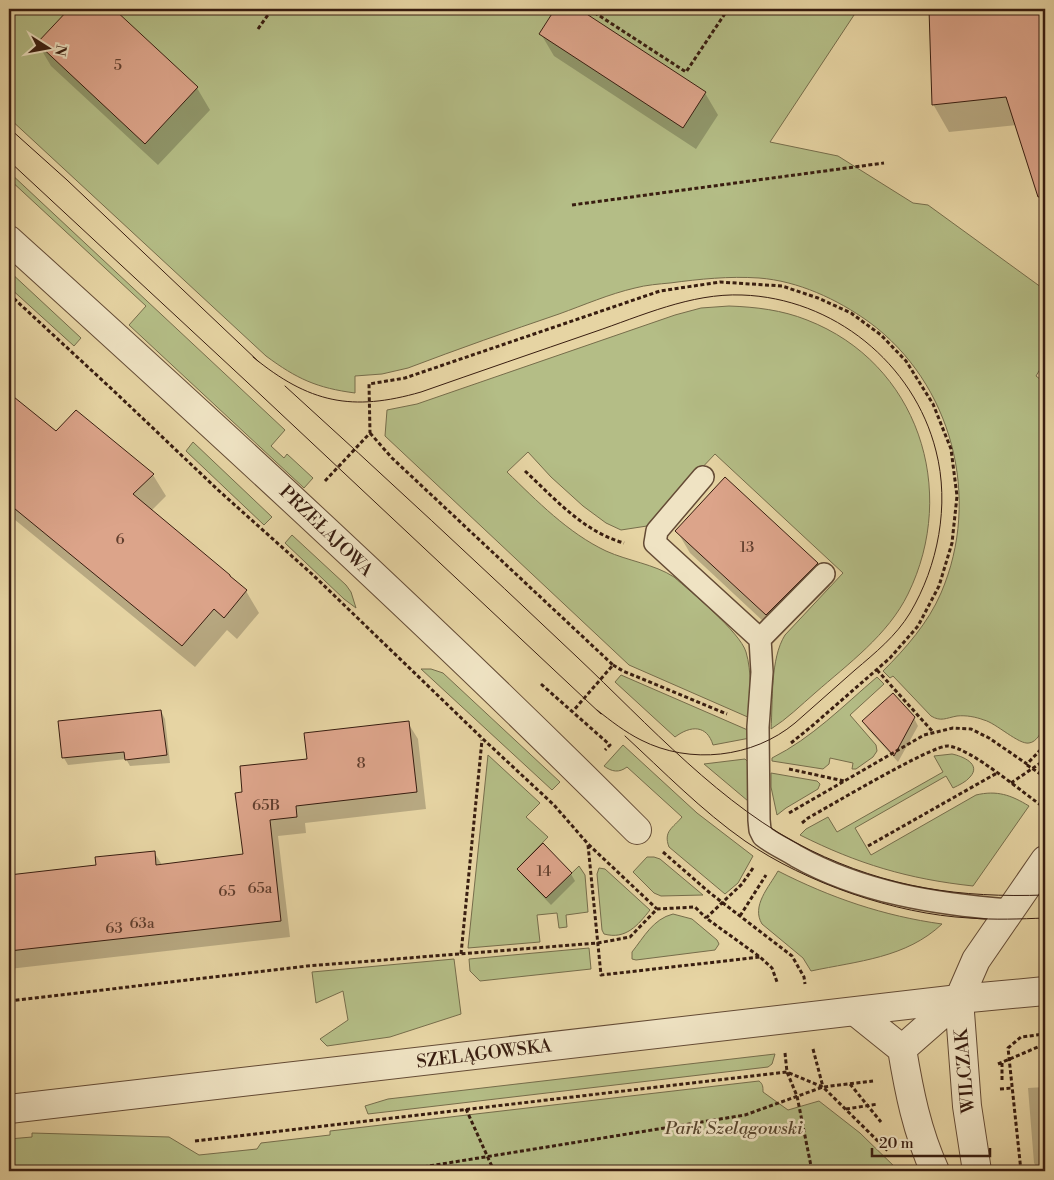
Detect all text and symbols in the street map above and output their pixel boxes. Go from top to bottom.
north arrow [22,22,72,72]
text: N [50,43,70,57]
house number: 5 [114,56,122,75]
street label: PRZEŁAJOWA [274,480,378,582]
house number: 6 [115,530,125,549]
house number: 13 [740,538,754,557]
house number: 8 [356,754,366,773]
house number: 65B [252,796,280,815]
house number: 14 [537,862,551,881]
house number: 65a [248,879,273,898]
house number: 65 [218,882,236,901]
house number: 63a [130,914,155,933]
house number: 63 [105,919,123,938]
street label: WILCZAK [950,1026,980,1115]
street label: SZELĄGOWSKA [415,1034,553,1074]
park label: Park Szelągowski [664,1117,803,1140]
scale bar [872,1125,989,1157]
text: 20 m [879,1134,914,1153]

